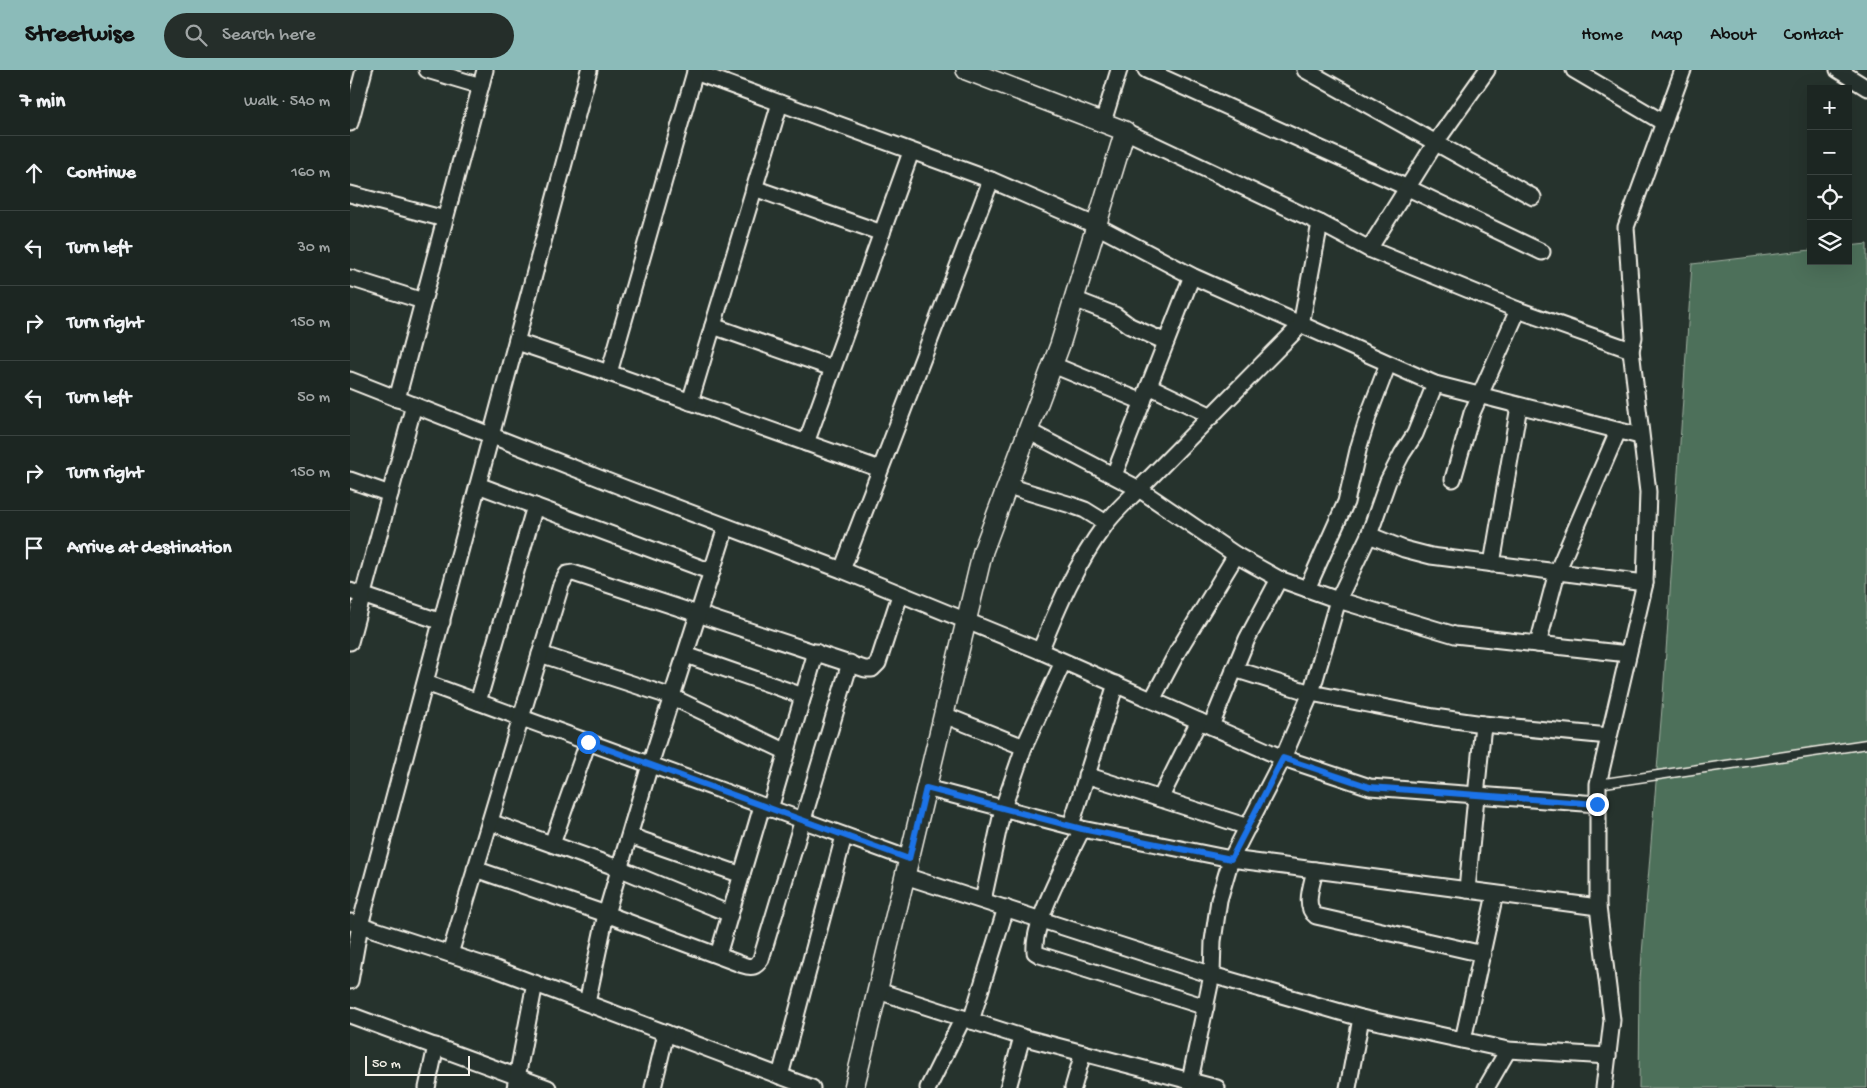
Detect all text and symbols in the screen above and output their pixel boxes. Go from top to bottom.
search box [164,13,514,58]
text: Streetwise [25,21,134,50]
icon: search [182,21,210,49]
text: Search here [222,24,316,47]
text: Home [1581,25,1623,46]
text: Map [1651,25,1682,46]
text: About [1710,25,1756,46]
text: Contact [1784,25,1842,46]
map controls [1807,85,1852,265]
button: + [1807,85,1852,130]
text: 7 min [20,90,65,115]
text: Walk · 540 m [244,93,330,112]
button: − [1807,130,1852,175]
icon: ahead [20,159,48,187]
text: Continue [67,162,136,185]
text: 160 m [291,164,330,183]
button: locate [1807,175,1852,220]
button: layers [1807,220,1852,265]
icon: left [20,234,48,262]
text: Turn left [67,237,131,260]
text: 30 m [297,239,330,258]
icon: right [20,309,48,337]
text: Turn right [67,312,143,335]
text: 150 m [291,314,330,333]
icon: left [20,384,48,412]
text: Turn left [67,387,131,410]
text: 50 m [297,389,330,408]
icon: right [20,459,48,487]
text: Turn right [67,462,143,485]
text: 150 m [291,464,330,483]
icon: arrive [20,534,48,562]
text: Arrive at destination [67,537,231,560]
route start [577,731,600,754]
route end [1586,793,1609,816]
scale bar [365,1053,470,1076]
text: 50 m [372,1056,401,1073]

